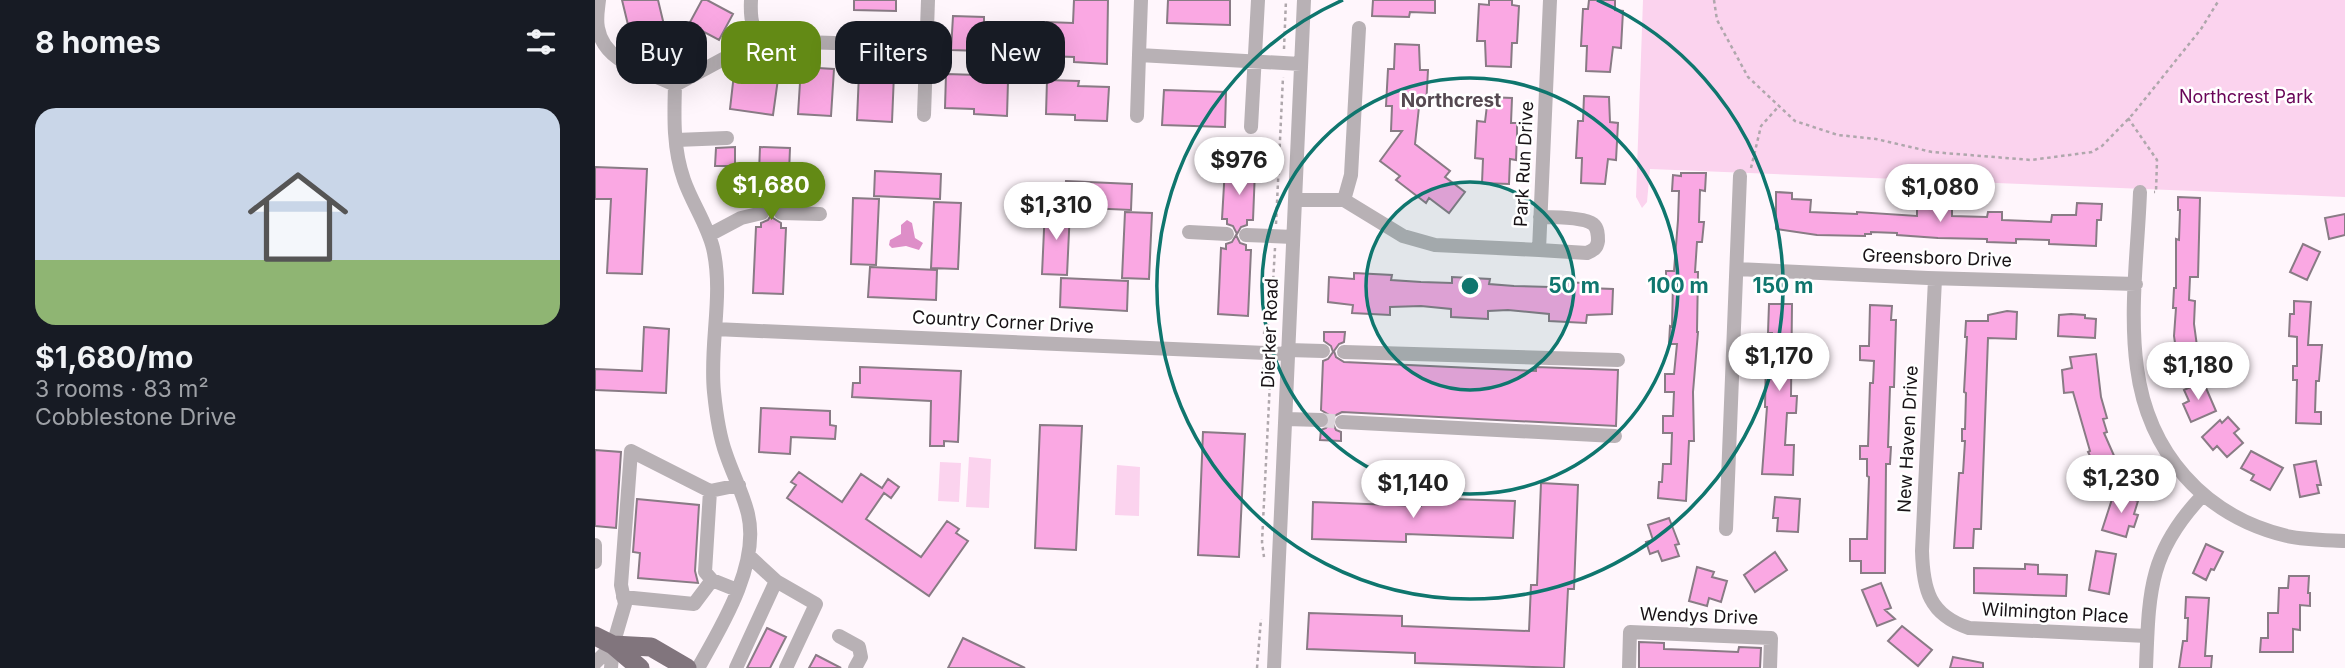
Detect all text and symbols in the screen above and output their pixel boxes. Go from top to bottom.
chip: Buy [616,21,707,84]
chip: Rent [721,21,821,84]
chip: Filters [835,21,952,84]
chip: New [966,21,1065,84]
icon: filters [522,23,560,61]
text: 8 homes [35,24,161,60]
park label: Northcrest Park [2179,86,2313,107]
district label: Northcrest [1401,89,1501,112]
street label: Park Run Drive [1510,100,1537,228]
pin: $976 [1198,138,1280,197]
text: $976 [1210,146,1268,174]
icon: home [235,154,361,280]
pin: $1,680 [714,162,828,222]
pin: $1,080 [1883,164,1997,224]
text: $1,680 [732,171,810,199]
text: $1,080 [1901,173,1979,201]
pin: $1,310 [999,182,1113,242]
text: $1,310 [1020,191,1092,219]
street label: Greensboro Drive [1862,244,2012,271]
text: 50 m [1548,273,1600,298]
text: 100 m [1647,273,1709,298]
text: 150 m [1753,273,1813,298]
centre of rings [1458,274,1482,298]
street label: Dierker Road [1257,278,1282,388]
street label: Country Corner Drive [912,306,1094,337]
pin: $1,170 [1722,334,1836,393]
text: $1,680/mo [35,339,193,375]
text: $1,170 [1744,342,1814,370]
pin: $1,180 [2141,342,2255,402]
text: $1,180 [2163,351,2233,379]
street label: New Haven Drive [1893,365,1922,513]
text: 3 rooms · 83 m² [35,375,209,403]
text: Cobblestone Drive [35,403,237,431]
pin: $1,230 [2064,456,2178,515]
pin: $1,140 [1356,461,1470,520]
text: $1,230 [2082,464,2160,492]
text: $1,140 [1377,469,1449,497]
street label: Wilmington Place [1981,598,2129,627]
street label: Wendys Drive [1639,603,1759,628]

